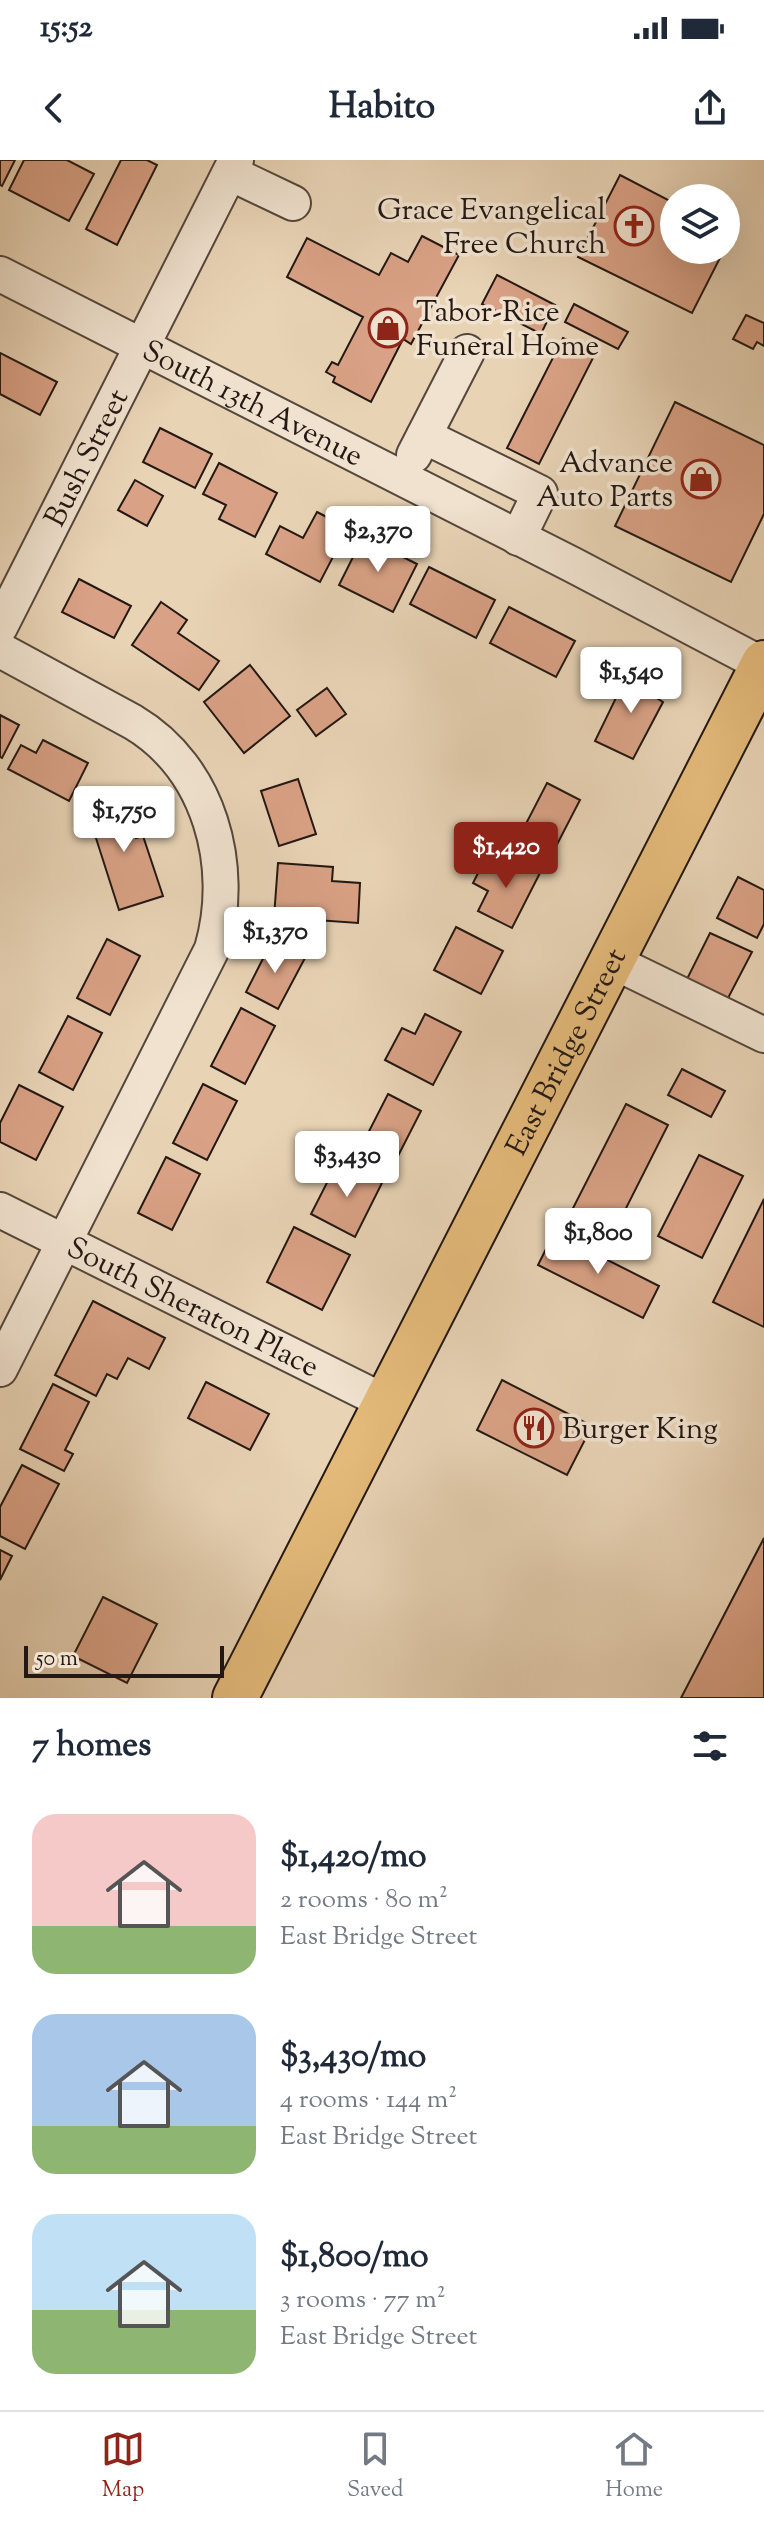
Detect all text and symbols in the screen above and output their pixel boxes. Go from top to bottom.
text: 15:52 [40,7,93,50]
text: Habito [329,82,435,134]
icon: back [32,86,76,130]
icon: share [688,86,732,130]
map controls [660,184,740,264]
button: layers [660,184,740,264]
place label: Grace Evangelical Free Church [377,190,606,267]
church icon: Grace Evangelical Free Church [613,205,655,247]
place label: Tabor-Rice Funeral Home [416,292,599,369]
shop icon: Tabor-Rice Funeral Home [367,307,409,349]
street label: South 13th Avenue [134,331,370,479]
street label: Bush Street [35,382,141,535]
place label: Advance Auto Parts [536,443,673,520]
shop icon: Advance Auto Parts [680,458,722,500]
pin: $2,370 [313,506,443,574]
text: $2,370 [343,513,413,550]
pin: $1,540 [566,647,696,715]
text: $1,540 [598,654,664,691]
pin: $1,750 [59,786,189,854]
text: $1,750 [92,793,156,830]
pin: $1,420 [441,822,571,890]
text: $1,420 [472,829,540,866]
pin: $1,370 [210,907,340,975]
text: $1,370 [242,914,308,951]
street label: East Bridge Street [497,941,639,1164]
pin: $3,430 [282,1131,412,1199]
text: $3,430 [313,1138,381,1175]
pin: $1,800 [533,1208,663,1276]
text: $1,800 [563,1215,633,1252]
street label: South Sheraton Place [59,1228,326,1390]
restaurant icon: Burger King [513,1407,555,1449]
place label: Burger King [562,1409,718,1452]
scale bar [24,1642,224,1678]
text: 50 m [36,1644,78,1676]
text: 7 homes [32,1722,151,1771]
icon: filters [688,1724,732,1768]
text: $1,420/mo [280,1833,427,1882]
icon: home [96,1846,192,1942]
text: 2 rooms · 80 m² [280,1882,448,1919]
text: East Bridge Street [280,1919,478,1956]
text: $3,430/mo [280,2033,426,2082]
icon: home [96,2046,192,2142]
text: 4 rooms · 144 m² [280,2082,457,2119]
text: East Bridge Street [280,2119,478,2156]
text: $1,800/mo [280,2233,429,2282]
icon: home [96,2246,192,2342]
text: 3 rooms · 77 m² [280,2282,445,2319]
text: East Bridge Street [280,2319,478,2356]
tab: Map [101,2427,145,2507]
tab: Saved [347,2427,403,2507]
tab: Home [605,2427,663,2507]

